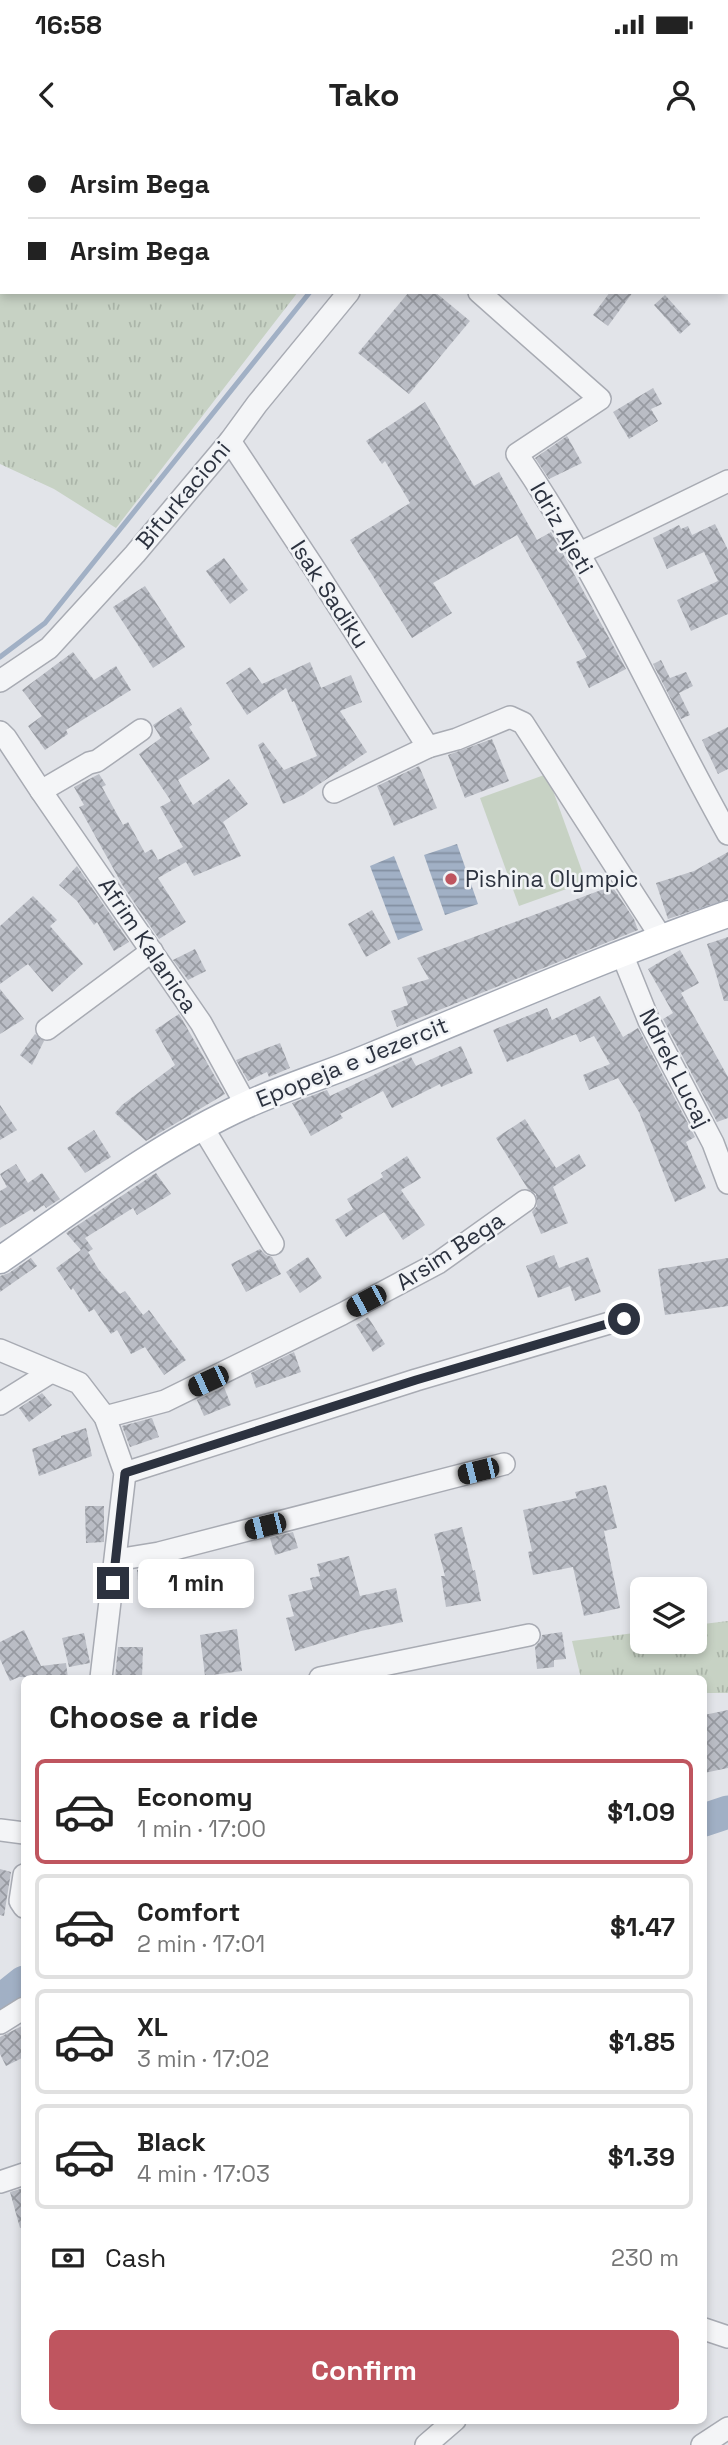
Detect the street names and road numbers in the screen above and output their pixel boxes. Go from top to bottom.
street label: Bifurkacioni [129,435,237,555]
street label: Idriz Ajeti [524,476,600,580]
street label: Isak Sadiku [284,534,376,654]
street label: Afrim Kalanica [92,872,204,1018]
street label: Ndrek Lucaj [632,1004,718,1132]
street label: Epopeja e Jezercit [252,1010,452,1114]
street label: Arsim Bega [390,1205,510,1297]

